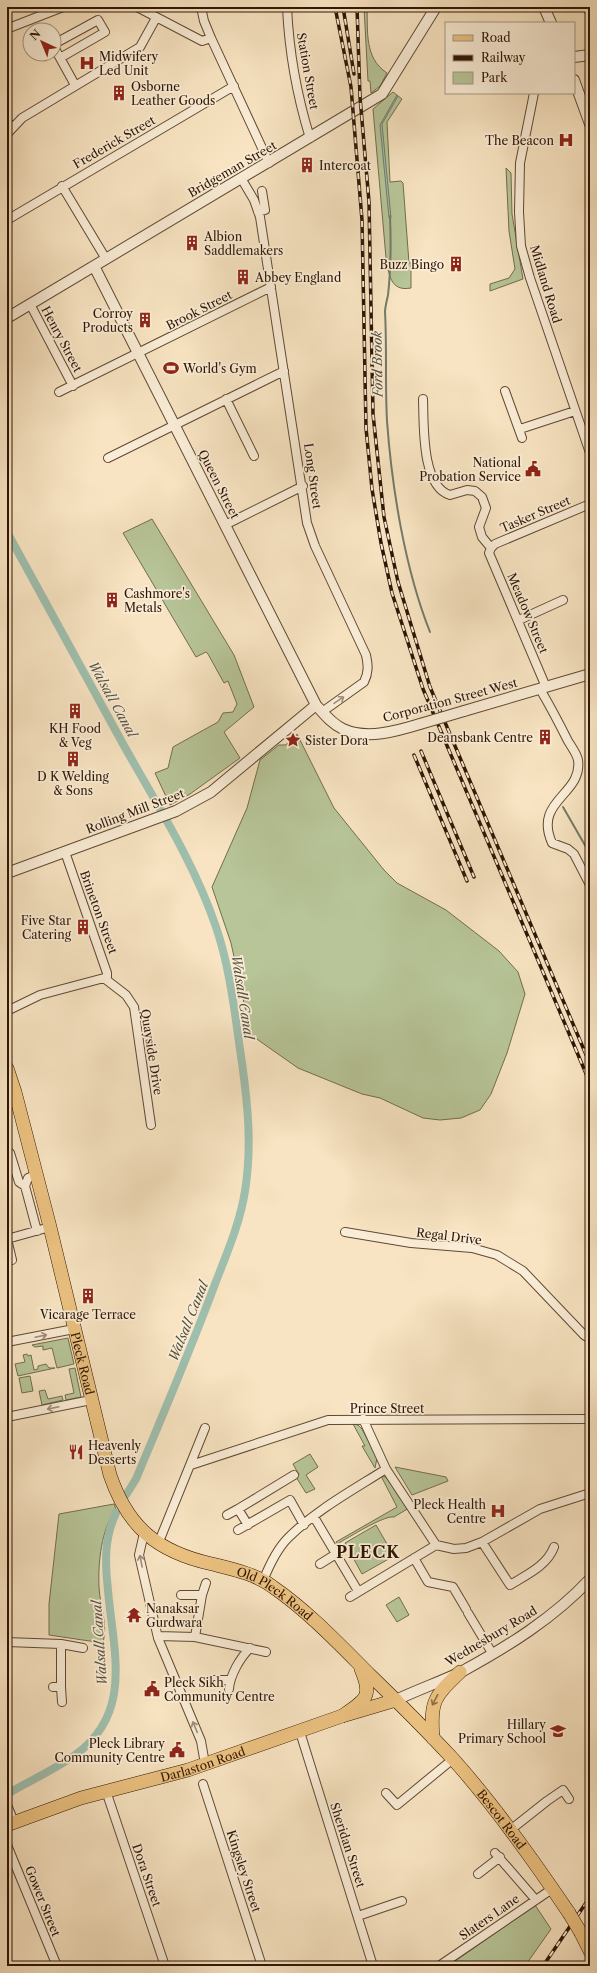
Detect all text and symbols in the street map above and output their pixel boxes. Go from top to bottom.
north arrow [22,22,62,62]
legend [445,22,575,94]
text: N [27,26,44,43]
text: Road [481,30,511,45]
street label: Station Street [294,31,322,111]
place label: Midwifery Led Unit [99,49,158,78]
text: Railway [481,50,526,65]
hospital icon: Midwifery Led Unit [78,54,96,72]
text: Park [481,70,508,85]
place label: Osborne Leather Goods [131,79,215,108]
building icon: Osborne Leather Goods [110,84,128,102]
street label: Frederick Street [70,112,158,172]
hospital icon: The Beacon [557,131,575,149]
place label: The Beacon [485,133,554,148]
street label: Bridgeman Street [185,137,280,200]
building icon: Intercoat [298,156,316,174]
place label: Intercoat [319,158,372,173]
place label: Albion Saddlemakers [203,229,283,258]
building icon: Albion Saddlemakers [183,234,201,252]
street label: Midland Road [527,243,565,325]
building icon: Buzz Bingo [447,255,465,273]
place label: Buzz Bingo [380,257,444,272]
building icon: Abbey England [234,268,252,286]
place label: Abbey England [254,270,342,285]
street label: Brook Street [164,287,235,333]
street label: Henry Street [38,303,86,375]
place label: Corroy Products [82,306,133,335]
building icon: Corroy Products [136,311,154,329]
water label: Ford Brook [368,330,386,398]
sports icon: World's Gym [162,359,180,377]
place label: World's Gym [182,361,257,376]
street label: Long Street [301,442,325,511]
street label: Queen Street [195,447,243,522]
place label: National Probation Service [419,455,521,484]
public building icon: National Probation Service [524,460,542,478]
street label: Tasker Street [498,492,573,535]
street label: Meadow Street [504,570,552,656]
place label: Cashmore's Metals [124,586,190,615]
building icon: Cashmore's Metals [103,591,121,609]
water label: Walsall Canal [85,658,142,742]
street label: Corporation Street West [381,675,520,725]
one-way arrow [333,696,344,704]
building icon: KH Food & Veg [66,702,84,720]
place label: KH Food & Veg [49,721,102,750]
building icon: Deansbank Centre [536,728,554,746]
place label: Deansbank Centre [427,730,533,745]
place icon: Sister Dora [284,731,302,749]
place label: Sister Dora [305,733,369,748]
building icon: D K Welding & Sons [64,750,82,768]
place label: D K Welding & Sons [37,769,110,798]
street label: Rolling Mill Street [84,785,187,837]
street label: Brineton Street [77,868,121,956]
place label: Five Star Catering [21,913,72,942]
building icon: Five Star Catering [74,918,92,936]
water label: Walsall Canal [228,954,258,1042]
street label: Quayside Drive [138,1008,166,1096]
street label: Regal Drive [415,1225,483,1247]
water label: Walsall Canal [165,1277,212,1363]
building icon: Vicarage Terrace [79,1287,97,1305]
place label: Vicarage Terrace [39,1307,136,1322]
street label: Pleck Road [68,1330,98,1397]
one-way arrow [34,1331,47,1339]
street label: Prince Street [350,1401,425,1416]
one-way arrow [47,1405,60,1413]
place label: Heavenly Desserts [88,1438,142,1467]
restaurant icon: Heavenly Desserts [67,1443,85,1461]
place label: Pleck Health Centre [413,1497,486,1526]
hospital icon: Pleck Health Centre [489,1502,507,1520]
district label: PLECK [336,1542,400,1562]
one-way arrow [136,1555,144,1568]
street label: Old Pleck Road [235,1563,316,1623]
water label: Walsall Canal [88,1598,110,1686]
place label: Nanaksar Gurdwara [146,1601,203,1630]
street label: Wednesbury Road [441,1602,540,1670]
temple icon: Nanaksar Gurdwara [125,1606,143,1624]
place label: Pleck Sikh Community Centre [164,1675,275,1704]
public building icon: Pleck Sikh Community Centre [143,1680,161,1698]
one-way arrow [431,1694,438,1706]
place label: Hillary Primary School [458,1717,546,1746]
one-way arrow [191,1721,198,1733]
school or university icon: Hillary Primary School [549,1722,567,1740]
place label: Pleck Library Community Centre [54,1736,165,1765]
public building icon: Pleck Library Community Centre [168,1741,186,1759]
street label: Darlaston Road [159,1743,248,1784]
street label: Bescot Road [474,1786,530,1852]
street label: Sheridan Street [327,1801,369,1890]
street label: Kingsley Street [224,1828,265,1915]
street label: Dora Street [129,1842,165,1909]
street label: Gower Street [22,1863,64,1939]
street label: Slaters Lane [456,1891,522,1943]

